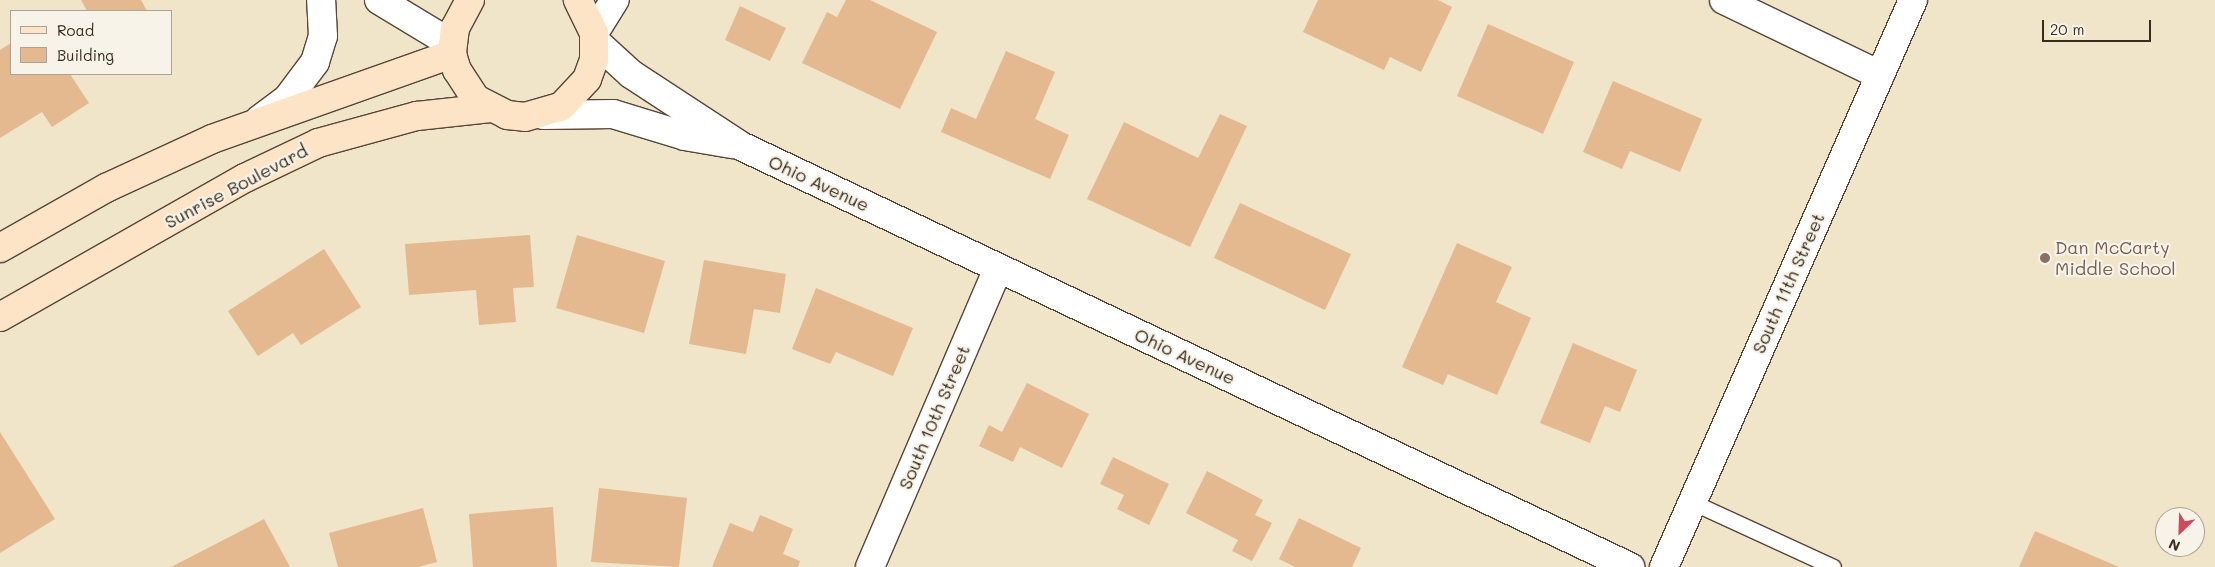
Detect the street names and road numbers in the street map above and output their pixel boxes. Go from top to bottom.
street label: Sunrise Boulevard [161,139,311,233]
street label: Ohio Avenue [765,150,873,216]
street label: South 11th Street [1747,209,1829,357]
street label: Ohio Avenue [1131,323,1239,389]
street label: South 10th Street [894,342,974,492]

